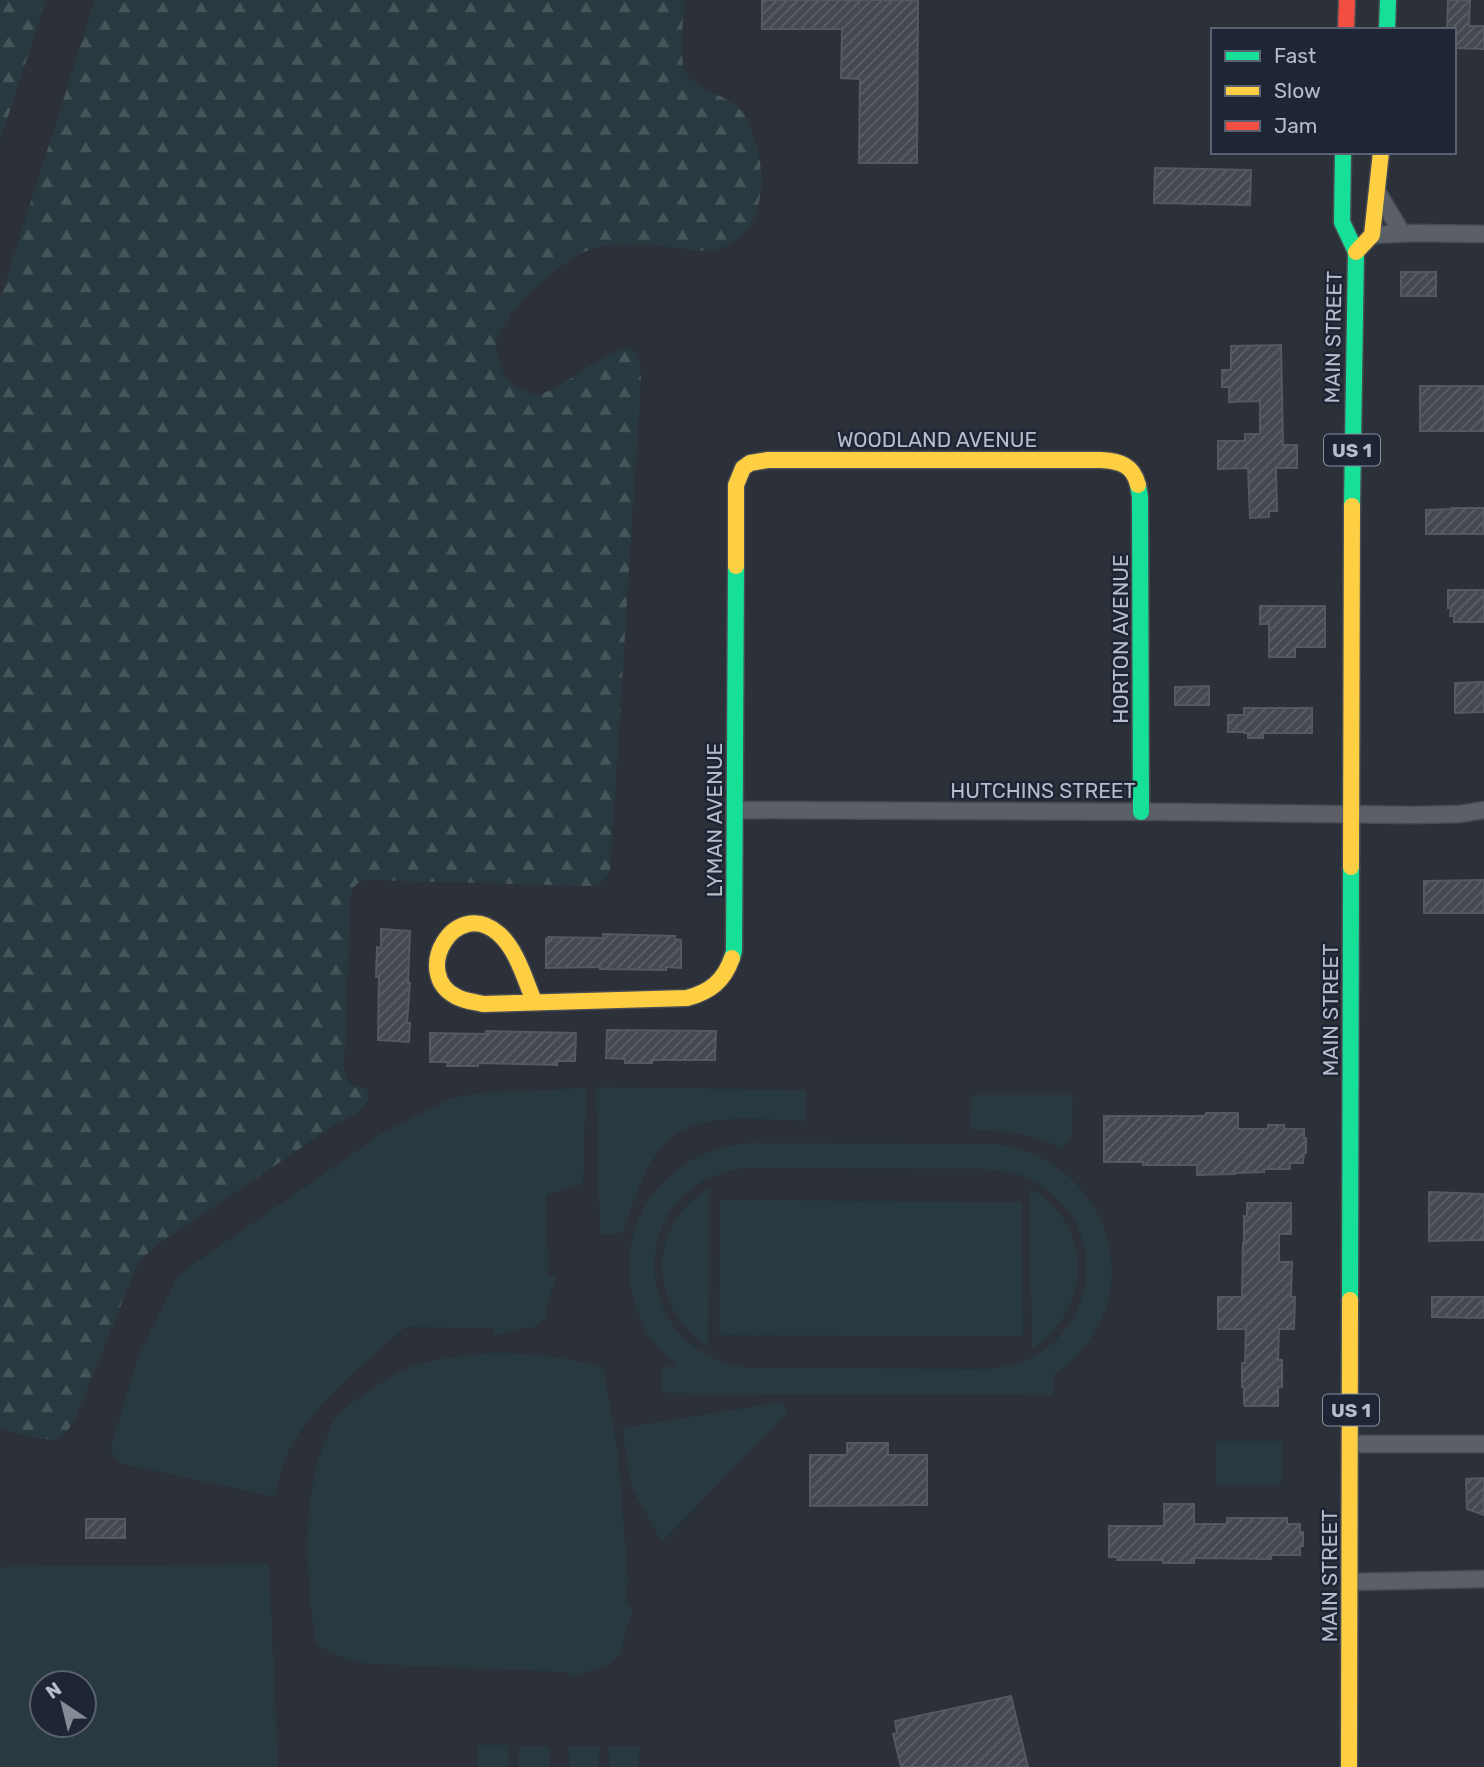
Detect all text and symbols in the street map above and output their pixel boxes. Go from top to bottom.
legend [1211,28,1456,154]
text: Fast [1274,43,1316,68]
text: Slow [1274,78,1321,103]
text: Jam [1274,113,1318,138]
street label: MAIN STREET [1319,270,1347,404]
street label: WOODLAND AVENUE [837,427,1037,452]
road number: US 1 [1324,435,1380,466]
street label: HORTON AVENUE [1108,554,1133,724]
street label: LYMAN AVENUE [702,743,727,897]
street label: HUTCHINS STREET [950,778,1136,803]
street label: MAIN STREET [1318,944,1343,1076]
road number: US 1 [1323,1394,1379,1426]
street label: MAIN STREET [1317,1510,1342,1642]
north arrow [28,1669,98,1739]
text: N [41,1677,66,1704]

